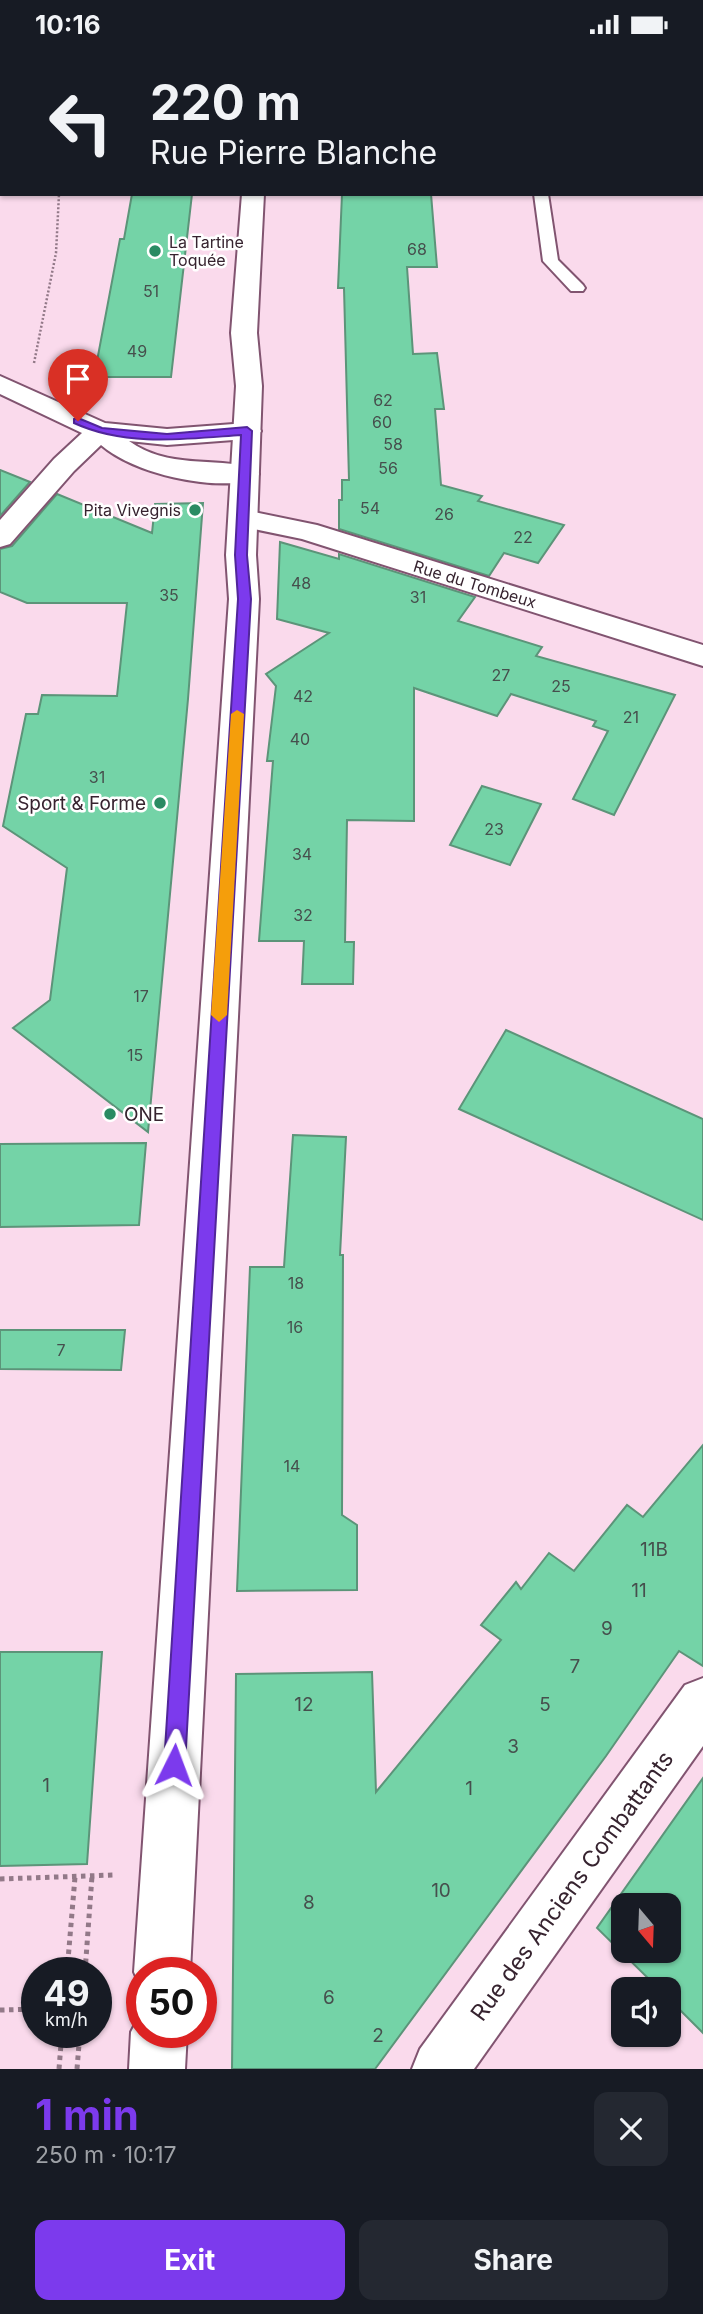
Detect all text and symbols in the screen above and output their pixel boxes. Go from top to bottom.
text: 10:16 [35,9,101,40]
text: 220 m [150,73,301,132]
icon: left [35,77,126,168]
text: Rue Pierre Blanche [150,133,437,172]
place label: La Tartine Toquée [169,232,244,270]
house number: 68 [407,239,427,259]
marker: La Tartine Toquée [147,243,163,259]
house number: 51 [143,281,159,301]
house number: 49 [127,341,147,361]
pin [48,349,108,421]
icon: arrive [59,360,97,398]
house number: 62 [373,390,393,410]
house number: 60 [372,412,392,432]
house number: 58 [383,434,403,454]
house number: 56 [378,458,398,478]
house number: 54 [360,498,380,518]
place label: Pita Vivegnis [84,500,181,520]
marker: Pita Vivegnis [187,502,203,518]
house number: 26 [434,504,454,524]
house number: 22 [513,527,533,547]
street label: Rue du Tombeux [411,556,539,612]
house number: 48 [291,573,311,593]
house number: 35 [159,585,179,605]
house number: 31 [410,587,426,607]
house number: 27 [492,665,510,685]
house number: 25 [551,676,571,696]
house number: 42 [293,686,313,706]
house number: 21 [623,707,639,727]
house number: 40 [290,729,310,749]
house number: 31 [89,767,105,787]
place label: Sport & Forme [17,792,146,815]
marker: Sport & Forme [152,795,168,811]
house number: 23 [484,819,504,839]
house number: 34 [292,844,312,864]
house number: 32 [293,905,313,925]
house number: 17 [133,986,149,1006]
house number: 15 [127,1045,143,1065]
place label: ONE [124,1103,164,1126]
marker: ONE [102,1106,118,1122]
house number: 18 [288,1273,304,1293]
house number: 16 [287,1317,303,1337]
house number: 7 [56,1340,66,1360]
house number: 14 [284,1456,300,1476]
house number: 11B [640,1538,668,1561]
house number: 11 [631,1579,647,1602]
house number: 9 [601,1617,613,1640]
house number: 7 [570,1655,580,1678]
house number: 12 [294,1693,314,1716]
house number: 5 [539,1693,551,1716]
position arrow [137,1728,211,1802]
house number: 3 [507,1735,519,1758]
street label: Rue des Anciens Combattants [465,1746,679,2026]
house number: 1 [42,1774,50,1797]
house number: 1 [465,1777,473,1800]
house number: 10 [431,1879,451,1902]
house number: 8 [303,1891,315,1914]
north arrow [611,1893,681,1963]
map controls [611,1893,681,2047]
speed limit sign: 50 [126,1957,217,2048]
text: 49 [43,1972,90,2014]
button: sound [611,1977,681,2047]
house number: 6 [323,1986,335,2009]
text: km/h [45,2009,88,2030]
house number: 2 [372,2024,384,2047]
text: 1 min [35,2089,139,2140]
button: close [594,2092,668,2166]
text: 250 m · 10:17 [35,2141,177,2169]
button: Exit [35,2220,345,2300]
button: Share [359,2220,668,2300]

